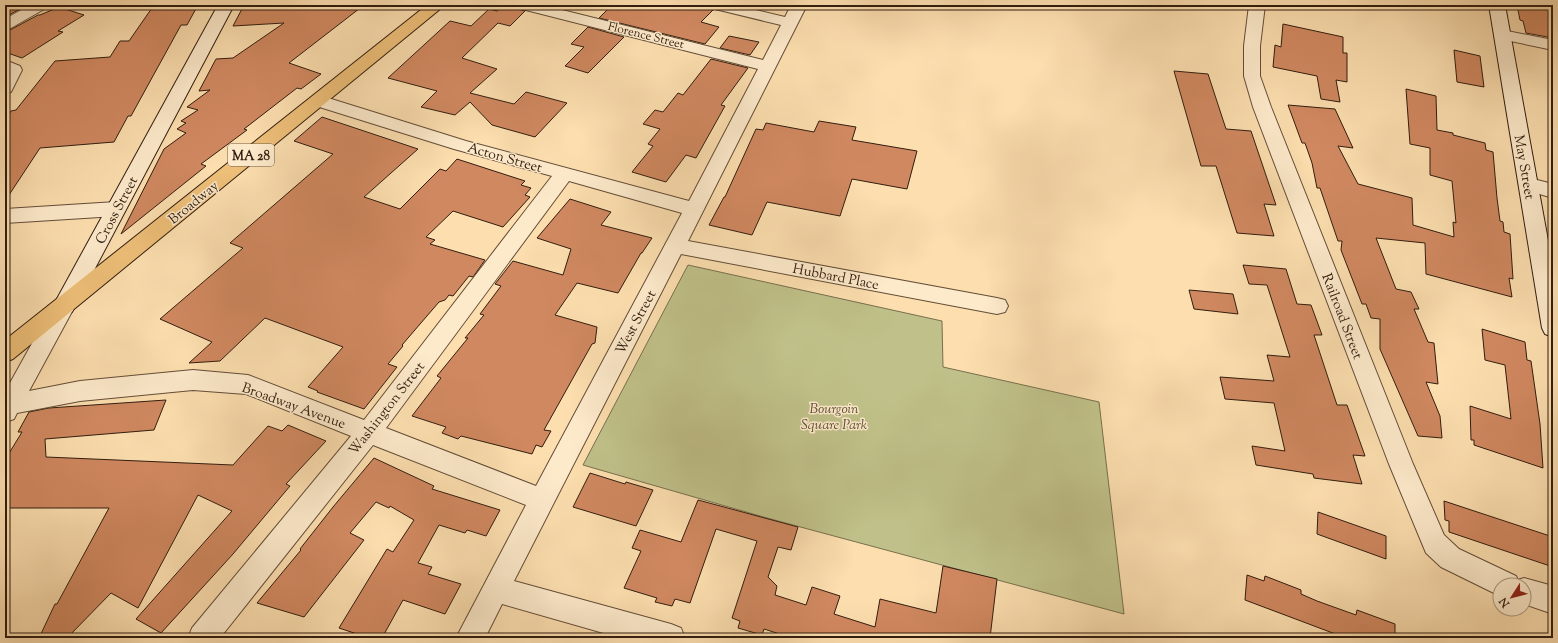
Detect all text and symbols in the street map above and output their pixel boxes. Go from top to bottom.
street label: Florence Street [606,18,686,54]
street label: May Street [1508,133,1539,201]
street label: Acton Street [465,139,544,179]
road number: MA 28 [228,144,274,166]
street label: Cross Street [92,173,144,248]
street label: Broadway [165,177,224,230]
street label: Hubbard Place [791,260,880,296]
street label: Railroad Street [1316,271,1367,363]
street label: West Street [611,287,662,359]
street label: Washington Street [345,358,431,460]
street label: Broadway Avenue [239,379,348,435]
park label: Bourgoin Square Park [801,400,868,436]
north arrow [1492,577,1532,617]
text: N [1496,594,1514,611]

